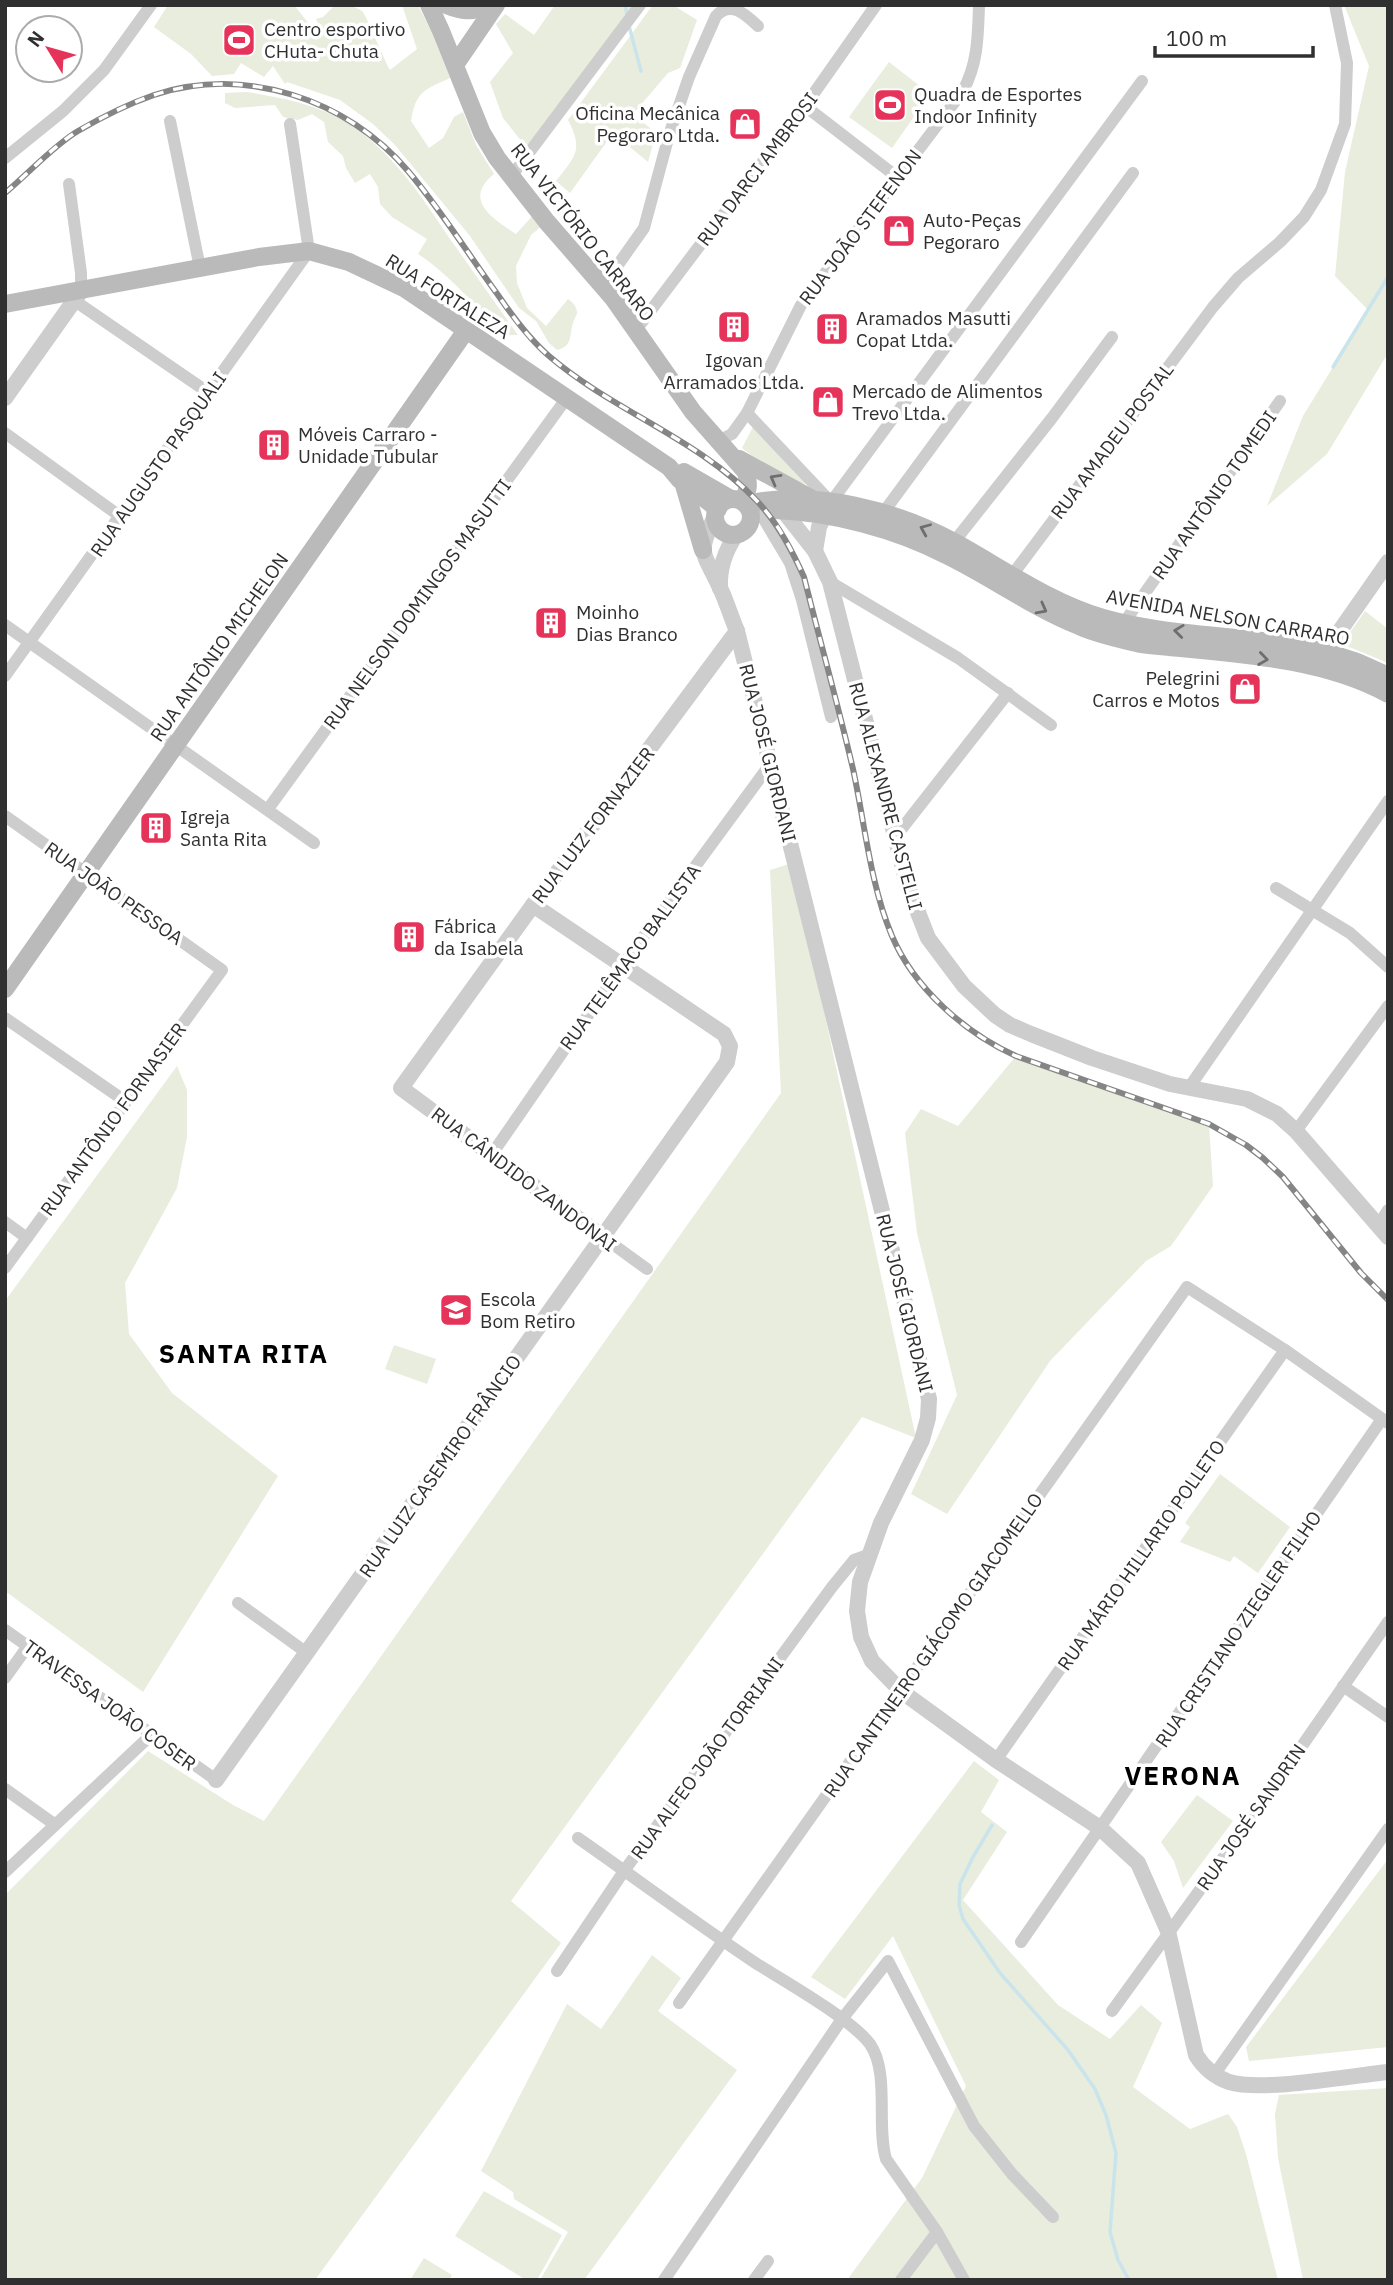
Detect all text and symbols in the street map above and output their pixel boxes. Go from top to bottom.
north arrow [14,14,84,84]
scale bar [1155,14,1312,58]
place label: Centro esportivo CHuta- Chuta [264,17,405,63]
sports icon: Centro esportivo CHuta- Chuta [220,21,258,59]
text: 100 m [1166,24,1227,52]
text: N [22,26,49,51]
place label: Quadra de Esportes Indoor Infinity [914,82,1082,128]
sports icon: Quadra de Esportes Indoor Infinity [871,86,909,124]
street label: RUA DARCI AMBROSI [691,88,823,250]
place label: Oficina Mecânica Pegoraro Ltda. [575,101,720,147]
shop icon: Oficina Mecânica Pegoraro Ltda. [726,105,764,143]
street label: RUA VICTÓRIO CARRARO [506,138,660,326]
street label: RUA JOÃO STEFENON [794,144,926,310]
place label: Auto-Peças Pegoraro [923,208,1022,254]
shop icon: Auto-Peças Pegoraro [880,212,918,250]
street label: RUA FORTALEZA [381,248,515,344]
place label: Aramados Masutti Copat Ltda. [856,306,1011,352]
building icon: Igovan Arramados Ltda. [715,308,753,346]
building icon: Aramados Masutti Copat Ltda. [813,310,851,348]
place label: Igovan Arramados Ltda. [664,348,804,394]
street label: RUA AMADEU POSTAL [1045,358,1179,524]
street label: RUA AUGUSTO PASQUALI [85,367,231,561]
place label: Mercado de Alimentos Trevo Ltda. [852,379,1043,425]
shop icon: Mercado de Alimentos Trevo Ltda. [809,383,847,421]
street label: RUA ANTÔNIO TOMEDI [1147,406,1281,584]
place label: Móveis Carraro - Unidade Tubular [298,422,438,468]
building icon: Móveis Carraro - Unidade Tubular [255,426,293,464]
street label: RUA NELSON DOMINGOS MASUTTI [318,474,516,734]
one-way arrow [770,474,783,487]
one-way arrow [919,523,932,537]
street label: RUA ANTÔNIO MICHELON [145,548,293,746]
street label: AVENIDA NELSON CARRARO [1104,584,1352,650]
place label: Moinho Dias Branco [576,600,678,646]
one-way arrow [1035,600,1048,614]
building icon: Moinho Dias Branco [532,604,570,642]
one-way arrow [1173,624,1184,639]
one-way arrow [1257,651,1268,666]
street label: RUA JOSÉ GIORDANI [734,661,802,845]
place label: Pelegrini Carros e Motos [1092,666,1220,712]
shop icon: Pelegrini Carros e Motos [1226,670,1264,708]
street label: RUA ALEXANDRE CASTELLI [844,679,928,913]
street label: RUA LUIZ FORNAZIER [526,742,660,908]
place label: Igreja Santa Rita [180,805,267,851]
building icon: Igreja Santa Rita [137,809,175,847]
street label: RUA JOÃO PESSOA [40,836,188,950]
street label: RUA TELÊMACO BALLISTA [554,859,706,1055]
place label: Fábrica da Isabela [434,914,523,960]
building icon: Fábrica da Isabela [390,918,428,956]
street label: RUA ANTÔNIO FORNASIER [35,1018,191,1220]
street label: RUA CÂNDIDO ZANDONAI [427,1101,621,1257]
street label: RUA JOSÉ GIORDANI [871,1211,939,1395]
place label: Escola Bom Retiro [480,1287,575,1333]
school or university icon: Escola Bom Retiro [437,1291,475,1329]
district label: SANTA RITA [159,1336,329,1370]
street label: RUA LUIZ CASEMIRO FRÂNCIO [354,1350,526,1582]
street label: RUA MÁRIO HILLARIO POLLETO [1052,1435,1230,1675]
street label: RUA CANTINEIRO GIÁCOMO GIACOMELLO [818,1488,1048,1802]
street label: RUA CRISTIANO ZIEGLER FILHO [1150,1506,1326,1752]
street label: TRAVESSA JOÃO COSER [19,1634,201,1776]
street label: RUA ALFEO JOÃO TORRIANI [625,1652,789,1864]
street label: RUA JOSÉ SANDRIN [1191,1739,1311,1895]
district label: VERONA [1124,1758,1242,1792]

